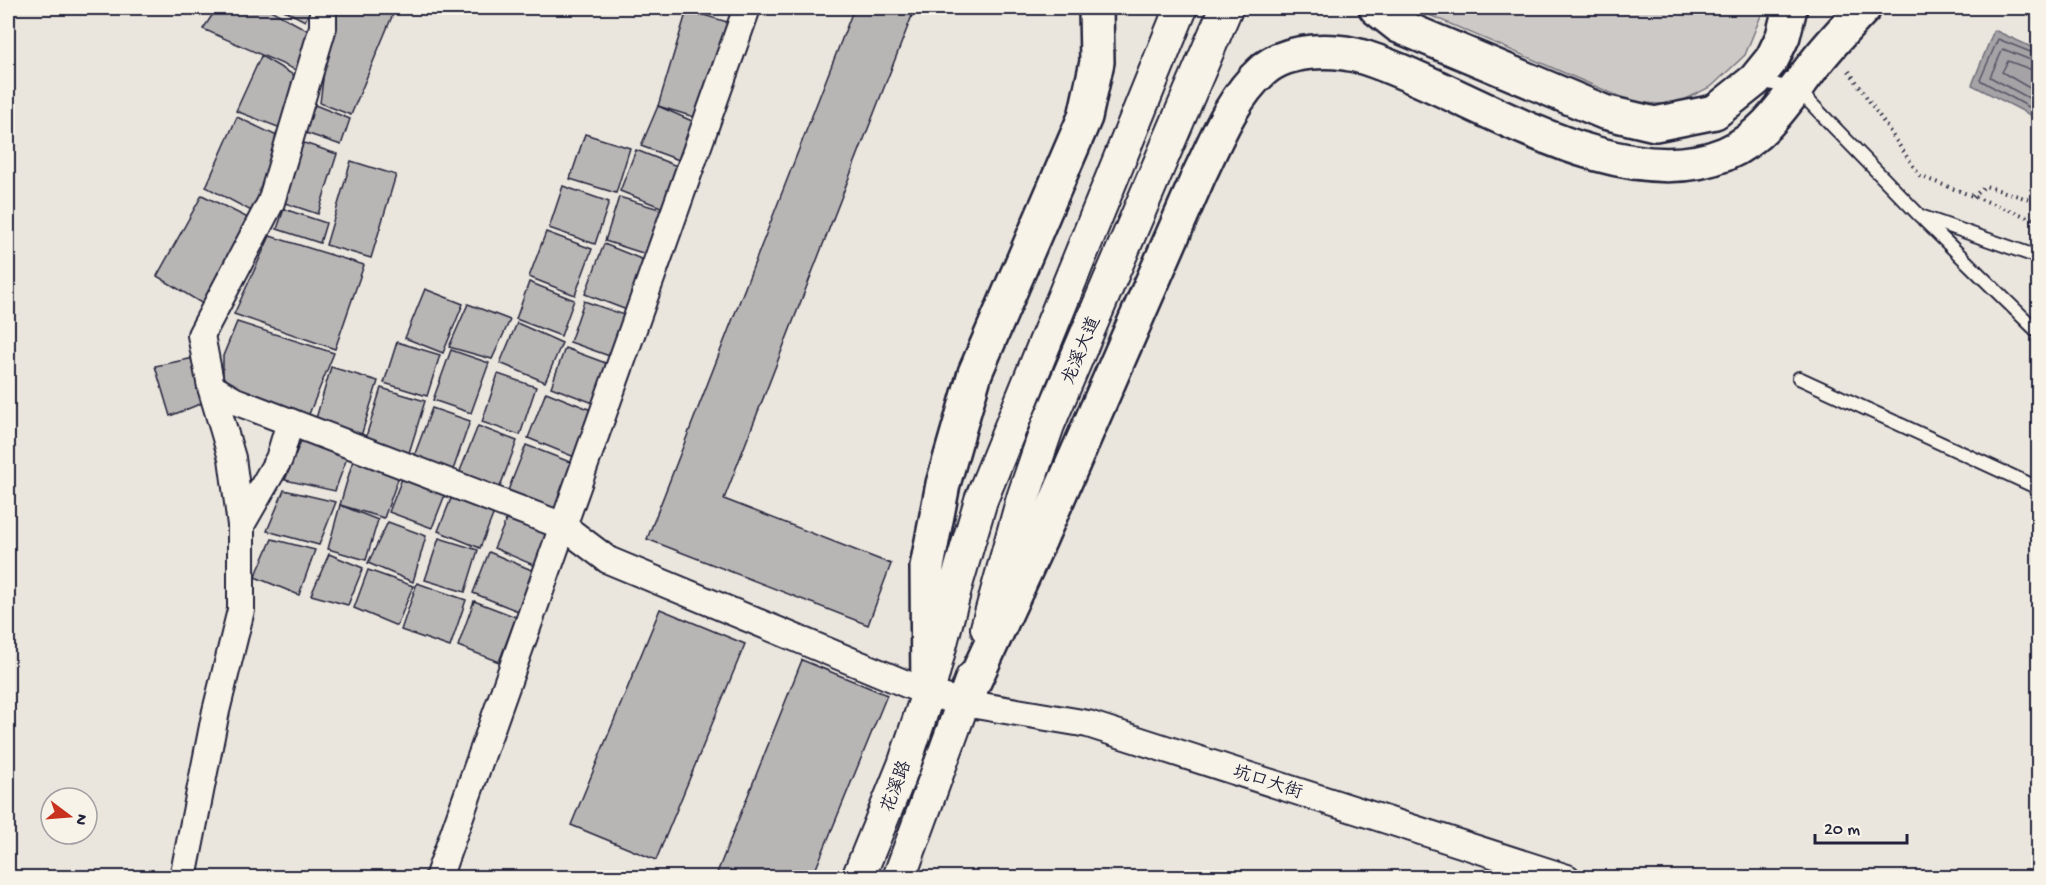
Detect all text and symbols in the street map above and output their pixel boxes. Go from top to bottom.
street label: 龙溪大道 [1058,313,1106,388]
street label: 花溪路 [877,758,917,816]
street label: 坑口大街 [1230,761,1305,804]
north arrow [39,786,99,846]
scale bar [1815,807,1906,845]
text: N [69,812,91,827]
text: 20 m [1824,820,1860,841]

